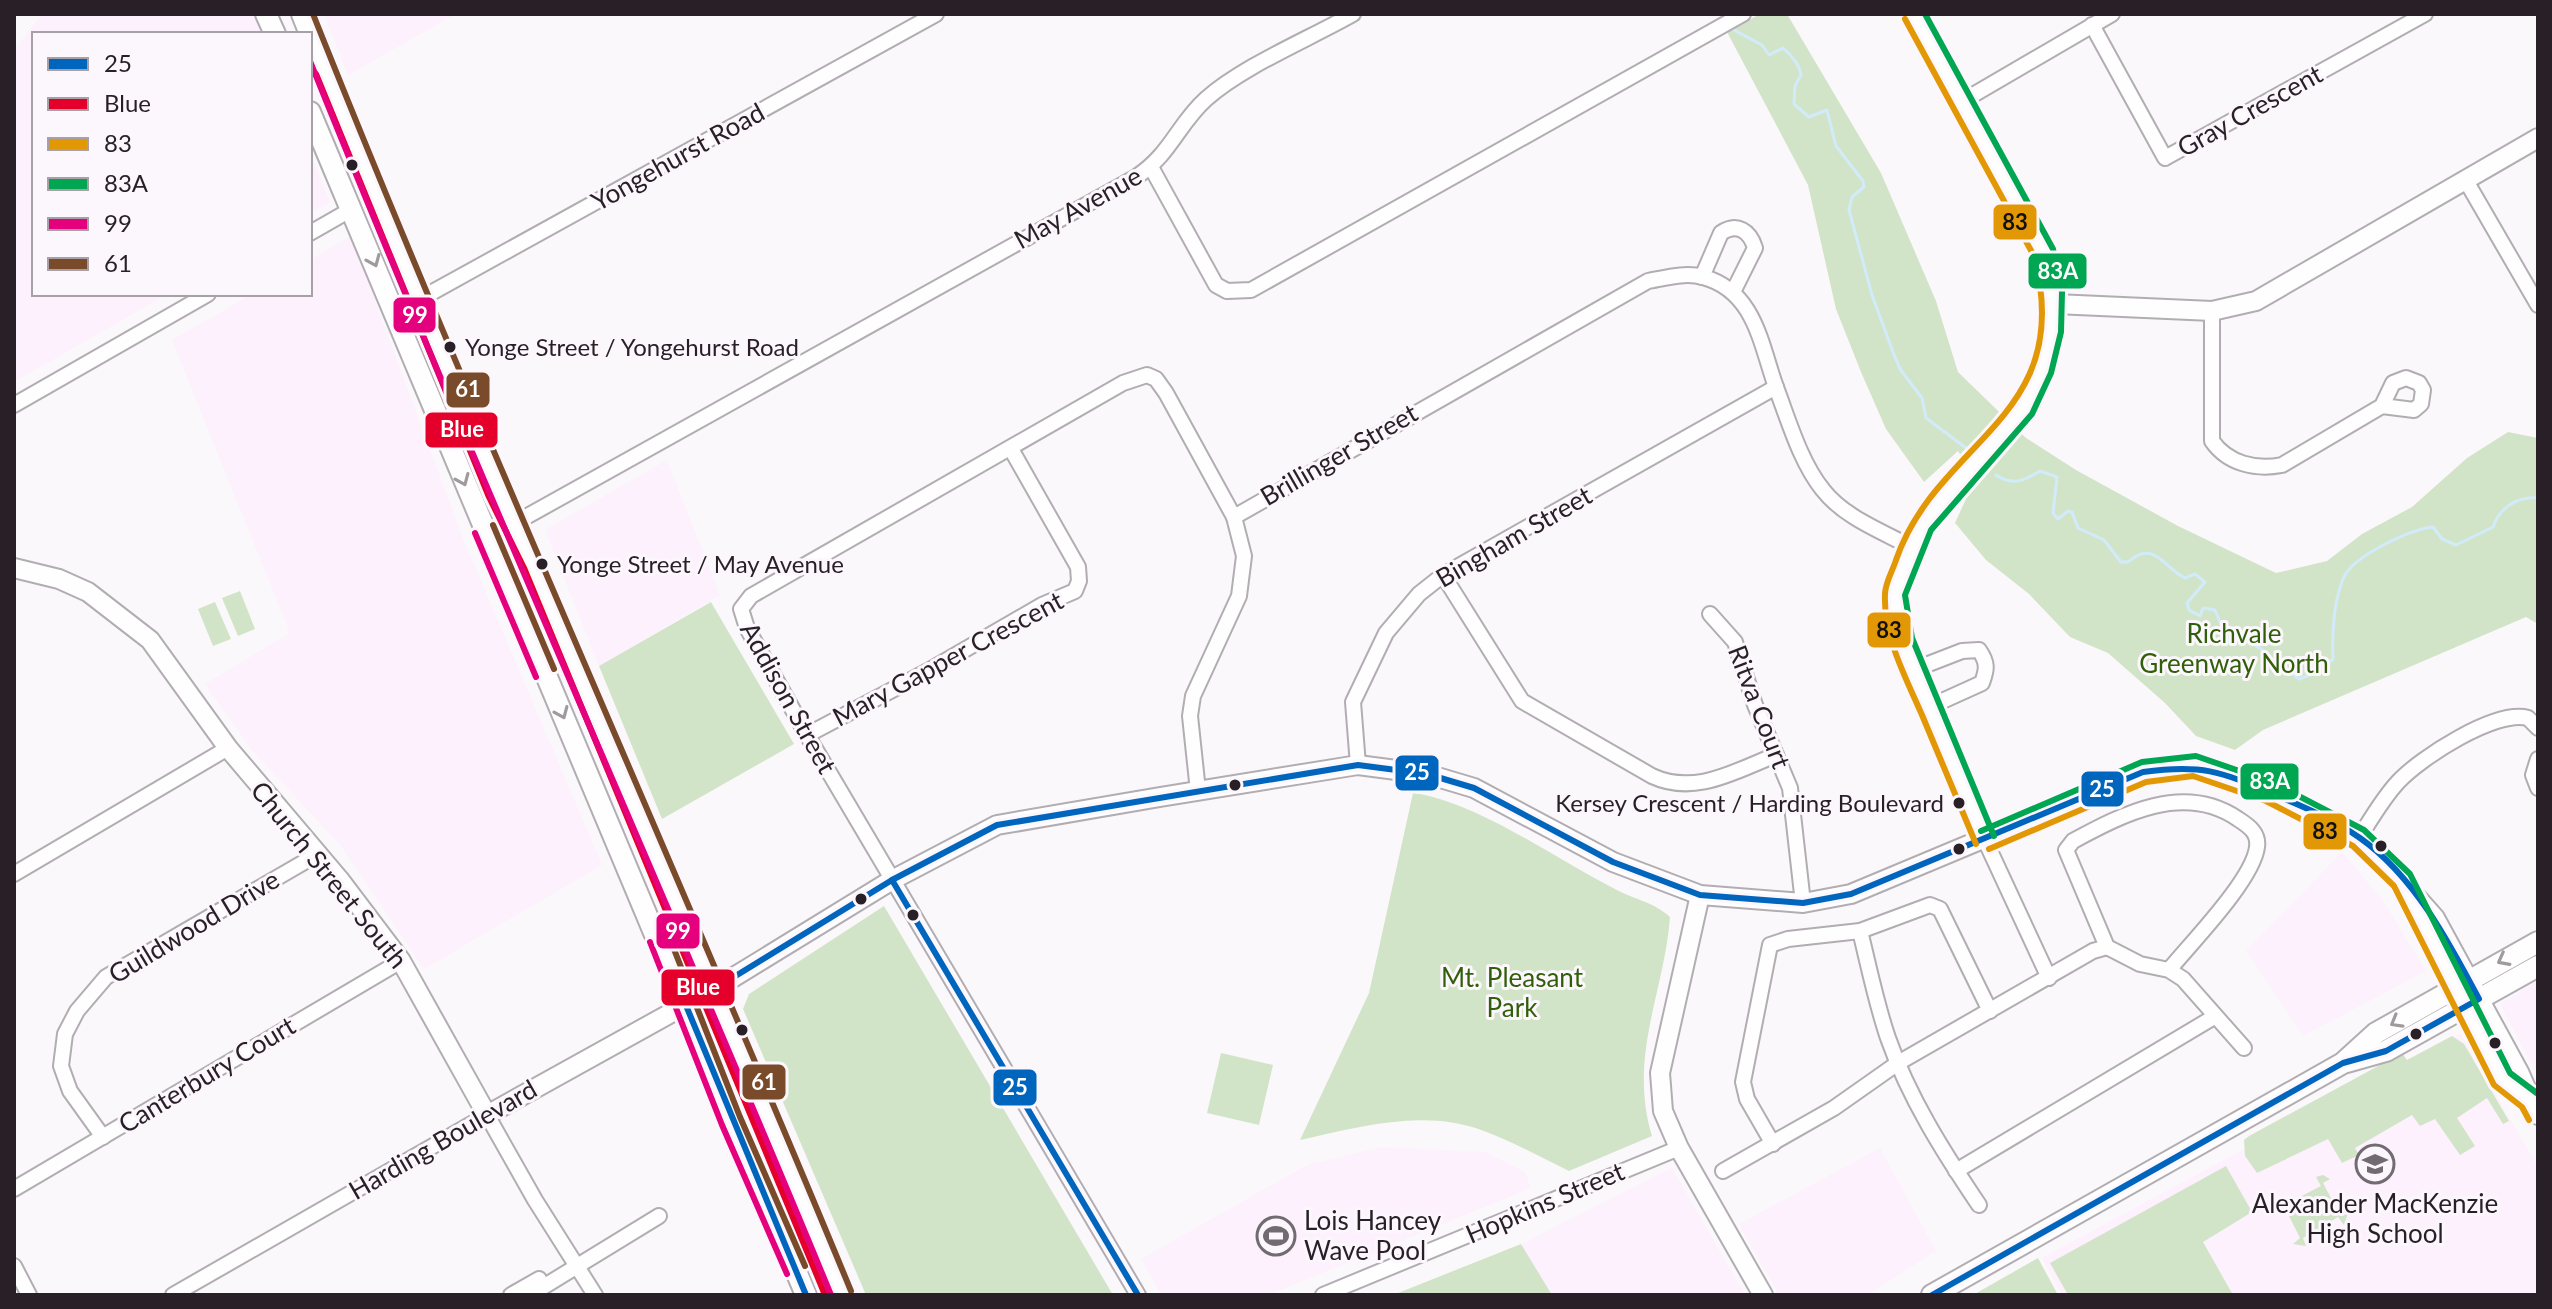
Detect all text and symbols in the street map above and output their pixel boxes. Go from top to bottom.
legend [32,32,312,296]
text: 25 [104,48,132,77]
street label: Gray Crescent [2171,57,2328,163]
text: Blue [104,88,151,117]
street label: Yongehurst Road [585,95,770,217]
text: 83 [104,128,132,157]
unlabelled marker [344,157,360,173]
street label: May Avenue [1008,159,1147,255]
text: 83A [104,168,149,197]
line badge: 83 [1992,203,2038,241]
text: 99 [104,208,132,237]
text: 83 [2002,208,2028,235]
text: 61 [104,248,132,277]
line badge: 83A [2027,252,2088,290]
one-way arrow [365,253,381,267]
text: 83A [2038,257,2079,284]
line badge: 99 [392,296,437,334]
text: 99 [402,301,428,328]
place label: Yonge Street / Yongehurst Road [465,332,799,361]
marker: Yonge Street / Yongehurst Road [442,339,458,355]
line badge: 61 [445,371,491,409]
text: 61 [455,375,481,402]
street label: Brillinger Street [1254,396,1423,512]
line badge: Blue [424,411,499,449]
text: Blue [440,415,484,442]
one-way arrow [454,471,470,486]
street label: Bingham Street [1430,478,1598,594]
place label: Yonge Street / May Avenue [557,549,844,578]
marker: Yonge Street / May Avenue [534,556,550,572]
street label: Mary Gapper Crescent [827,583,1069,732]
line badge: 83 [1866,611,1912,649]
street label: Addison Street [734,616,844,779]
text: 83 [1876,616,1902,643]
park label: Richvale Greenway North [2139,617,2329,679]
street label: Ritva Court [1722,640,1798,773]
one-way arrow [553,705,569,719]
line badge: 25 [1394,754,1440,792]
text: 25 [1404,758,1430,785]
line badge: 83A [2239,762,2300,801]
text: 83A [2250,767,2291,794]
line badge: 25 [2080,770,2125,808]
street label: Church Street South [245,775,415,974]
text: 25 [2089,775,2115,802]
unlabelled marker [1227,777,1243,793]
place label: Kersey Crescent / Harding Boulevard [1555,788,1944,817]
marker: Kersey Crescent / Harding Boulevard [1951,795,1967,811]
line badge: 83 [2302,812,2348,851]
text: 83 [2312,817,2338,844]
unlabelled marker [2373,838,2389,854]
unlabelled marker [1951,841,1967,857]
street label: Guildwood Drive [102,863,285,990]
unlabelled marker [853,891,869,907]
unlabelled marker [905,907,921,923]
line badge: 99 [655,912,701,950]
text: 99 [665,917,691,944]
one-way arrow [2497,951,2512,966]
park label: Mt. Pleasant Park [1441,961,1584,1023]
line badge: Blue [660,968,736,1007]
text: Blue [676,973,720,1000]
street label: Canterbury Court [112,1009,301,1139]
one-way arrow [2390,1012,2405,1028]
unlabelled marker [734,1022,750,1038]
unlabelled marker [2408,1026,2424,1042]
unlabelled marker [2487,1035,2503,1051]
line badge: 61 [741,1063,787,1101]
text: 61 [751,1068,777,1095]
line badge: 25 [992,1068,1038,1107]
street label: Harding Boulevard [343,1072,542,1206]
text: 25 [1002,1073,1028,1100]
school or university icon: Alexander MacKenzie High School [2354,1143,2396,1185]
street label: Hopkins Street [1461,1154,1629,1250]
place label: Alexander MacKenzie High School [2252,1187,2498,1249]
place label: Lois Hancey Wave Pool [1304,1204,1442,1266]
sports icon: Lois Hancey Wave Pool [1255,1215,1297,1257]

